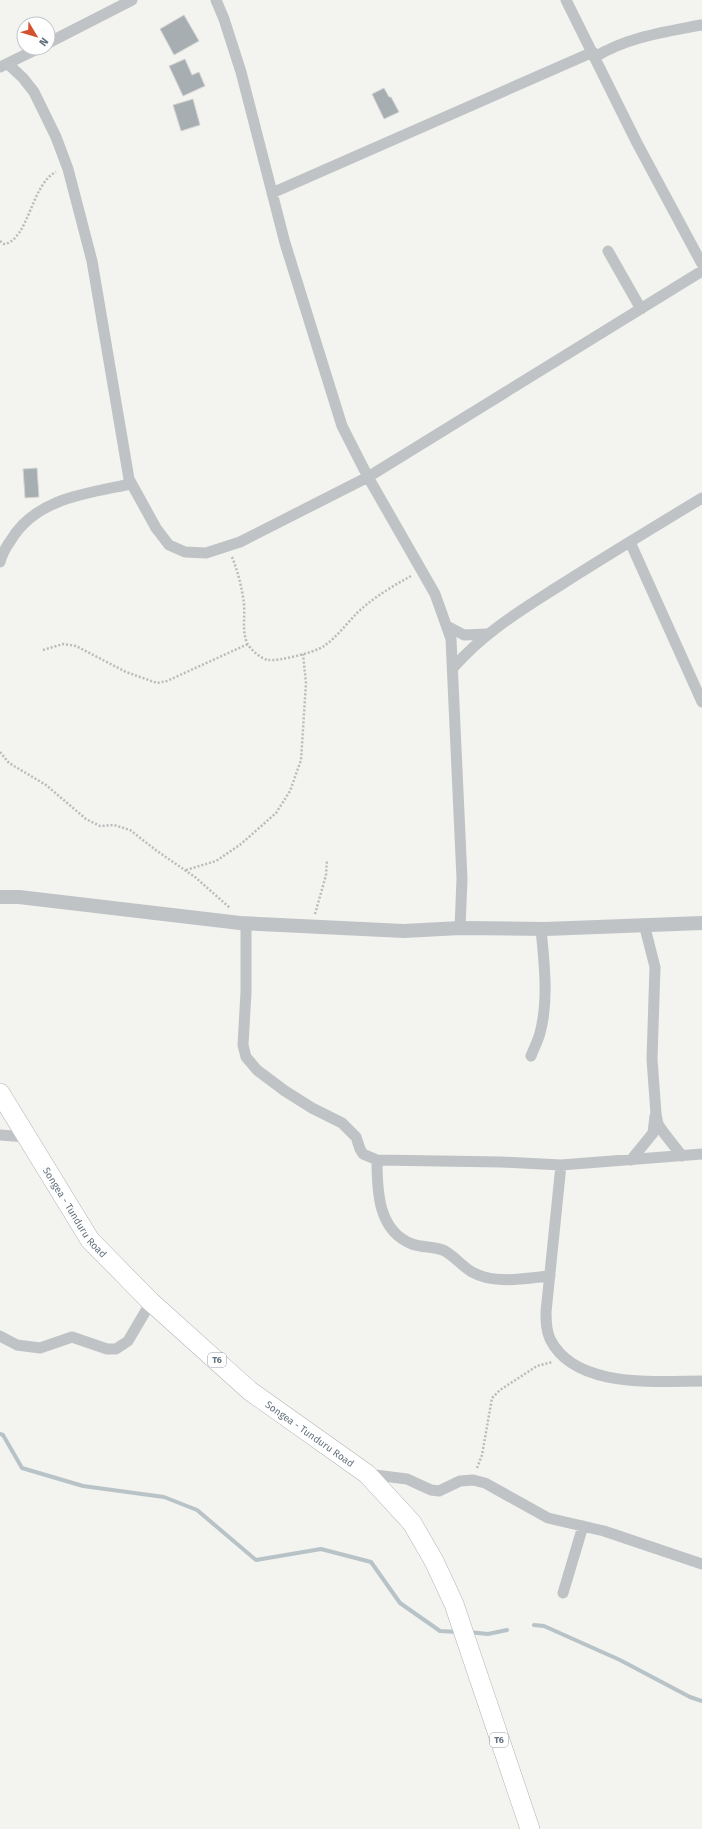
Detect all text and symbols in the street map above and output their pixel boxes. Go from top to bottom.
north arrow [16,16,56,56]
text: N [36,35,51,49]
street label: Songea - Tunduru Road [40,1165,109,1260]
road number: T6 [208,1353,226,1367]
street label: Songea - Tunduru Road [263,1399,356,1470]
road number: T6 [490,1733,508,1747]

